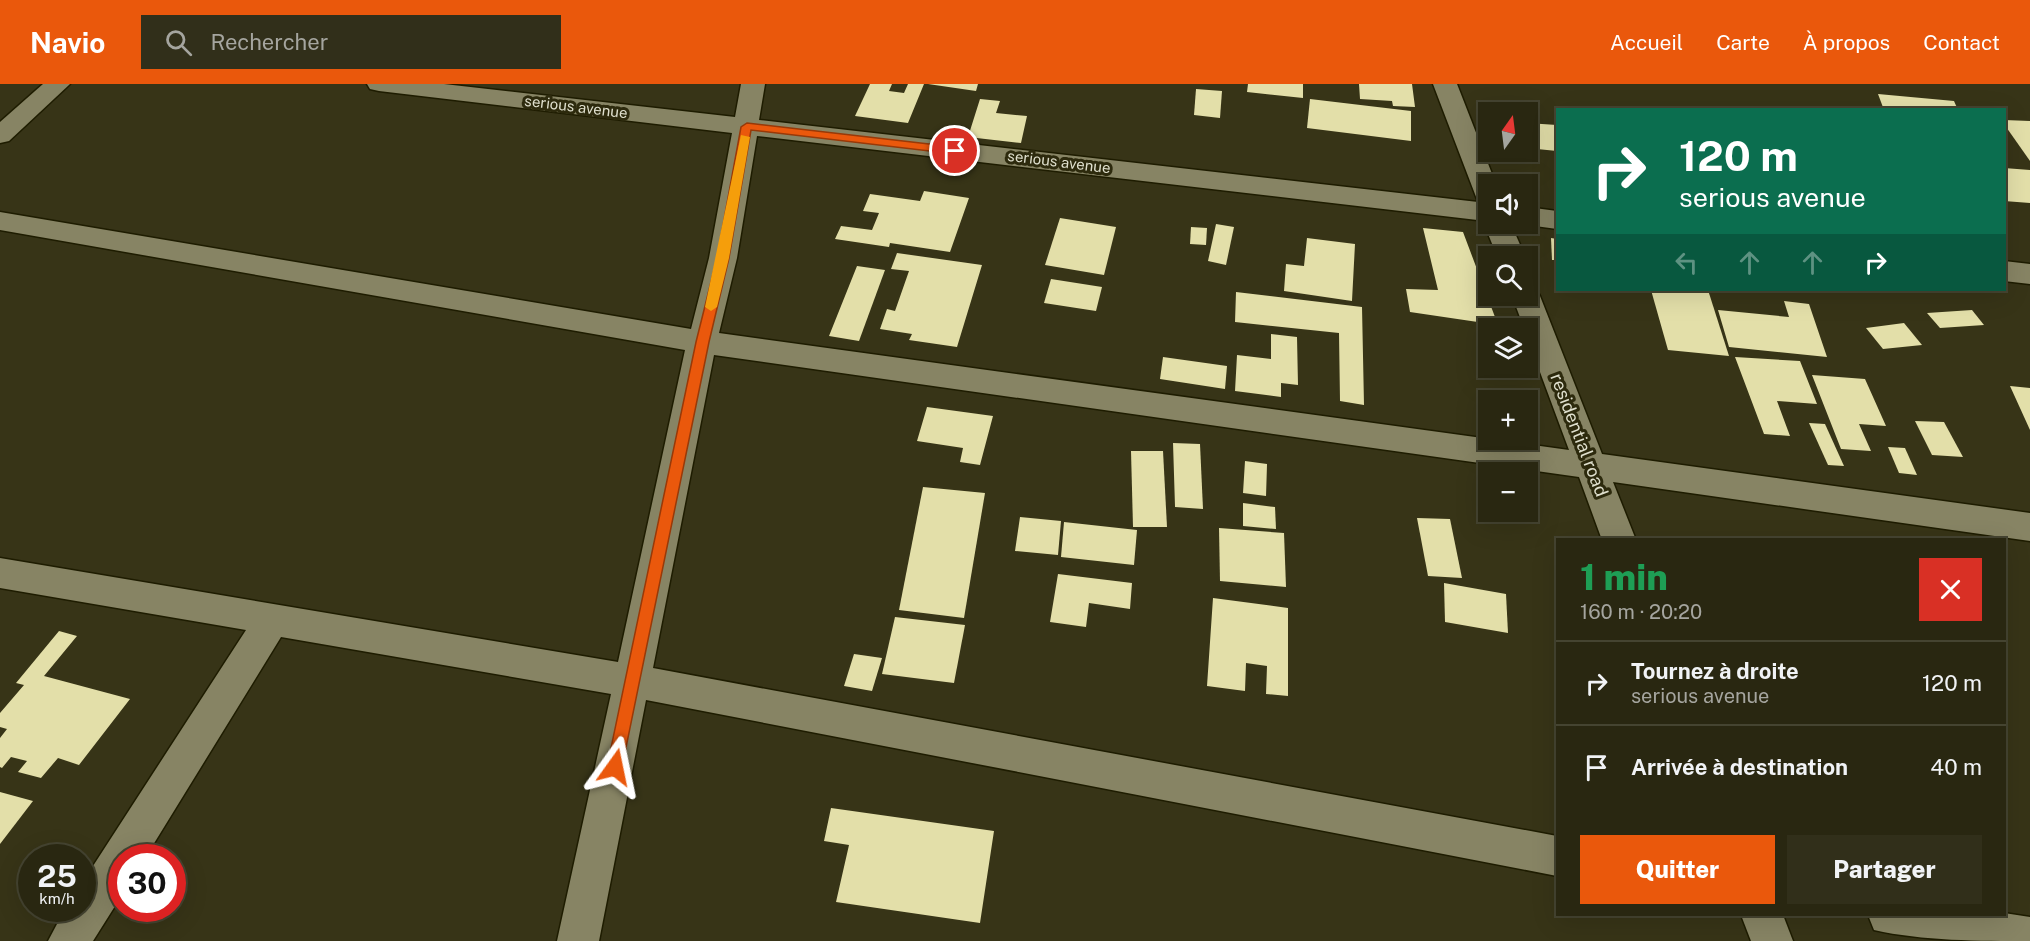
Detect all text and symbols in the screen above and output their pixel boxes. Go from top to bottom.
search box [141,15,561,69]
text: Navio [30,26,105,59]
icon: search [162,26,195,59]
text: Rechercher [210,29,328,55]
text: Accueil [1610,30,1683,55]
text: Carte [1716,30,1770,55]
text: À propos [1803,30,1890,55]
text: Contact [1923,30,2000,55]
street label: serious avenue [523,92,629,121]
north arrow [1478,102,1538,162]
map controls [1478,102,1538,522]
pin [929,125,980,176]
text: 120 m [1679,131,1798,180]
icon: right [1580,132,1658,210]
icon: arrive [938,134,971,167]
street label: serious avenue [1006,147,1112,176]
button: sound [1478,174,1538,234]
text: serious avenue [1679,181,1866,213]
button: search [1478,246,1538,306]
icon: left [1670,246,1703,279]
icon: ahead [1733,246,1766,279]
icon: ahead [1796,246,1829,279]
icon: right [1859,246,1892,279]
button: layers [1478,318,1538,378]
street label: residential road [1546,370,1613,499]
button: + [1478,390,1538,450]
button: − [1478,462,1538,522]
text: 1 min [1580,556,1668,598]
button: close [1919,558,1982,621]
text: 160 m · 20:20 [1580,600,1702,624]
text: Tournez à droite [1631,658,1799,684]
icon: right [1580,667,1613,700]
text: 120 m [1922,670,1982,696]
text: serious avenue [1631,684,1769,708]
position arrow [583,735,647,799]
icon: arrive [1580,751,1613,784]
text: Arrivée à destination [1631,754,1848,780]
text: 40 m [1930,754,1982,780]
button: Quitter [1580,835,1775,904]
button: Partager [1787,835,1982,904]
speed limit sign: 30 [108,844,186,922]
text: 25 [37,858,77,894]
text: km/h [39,890,75,907]

